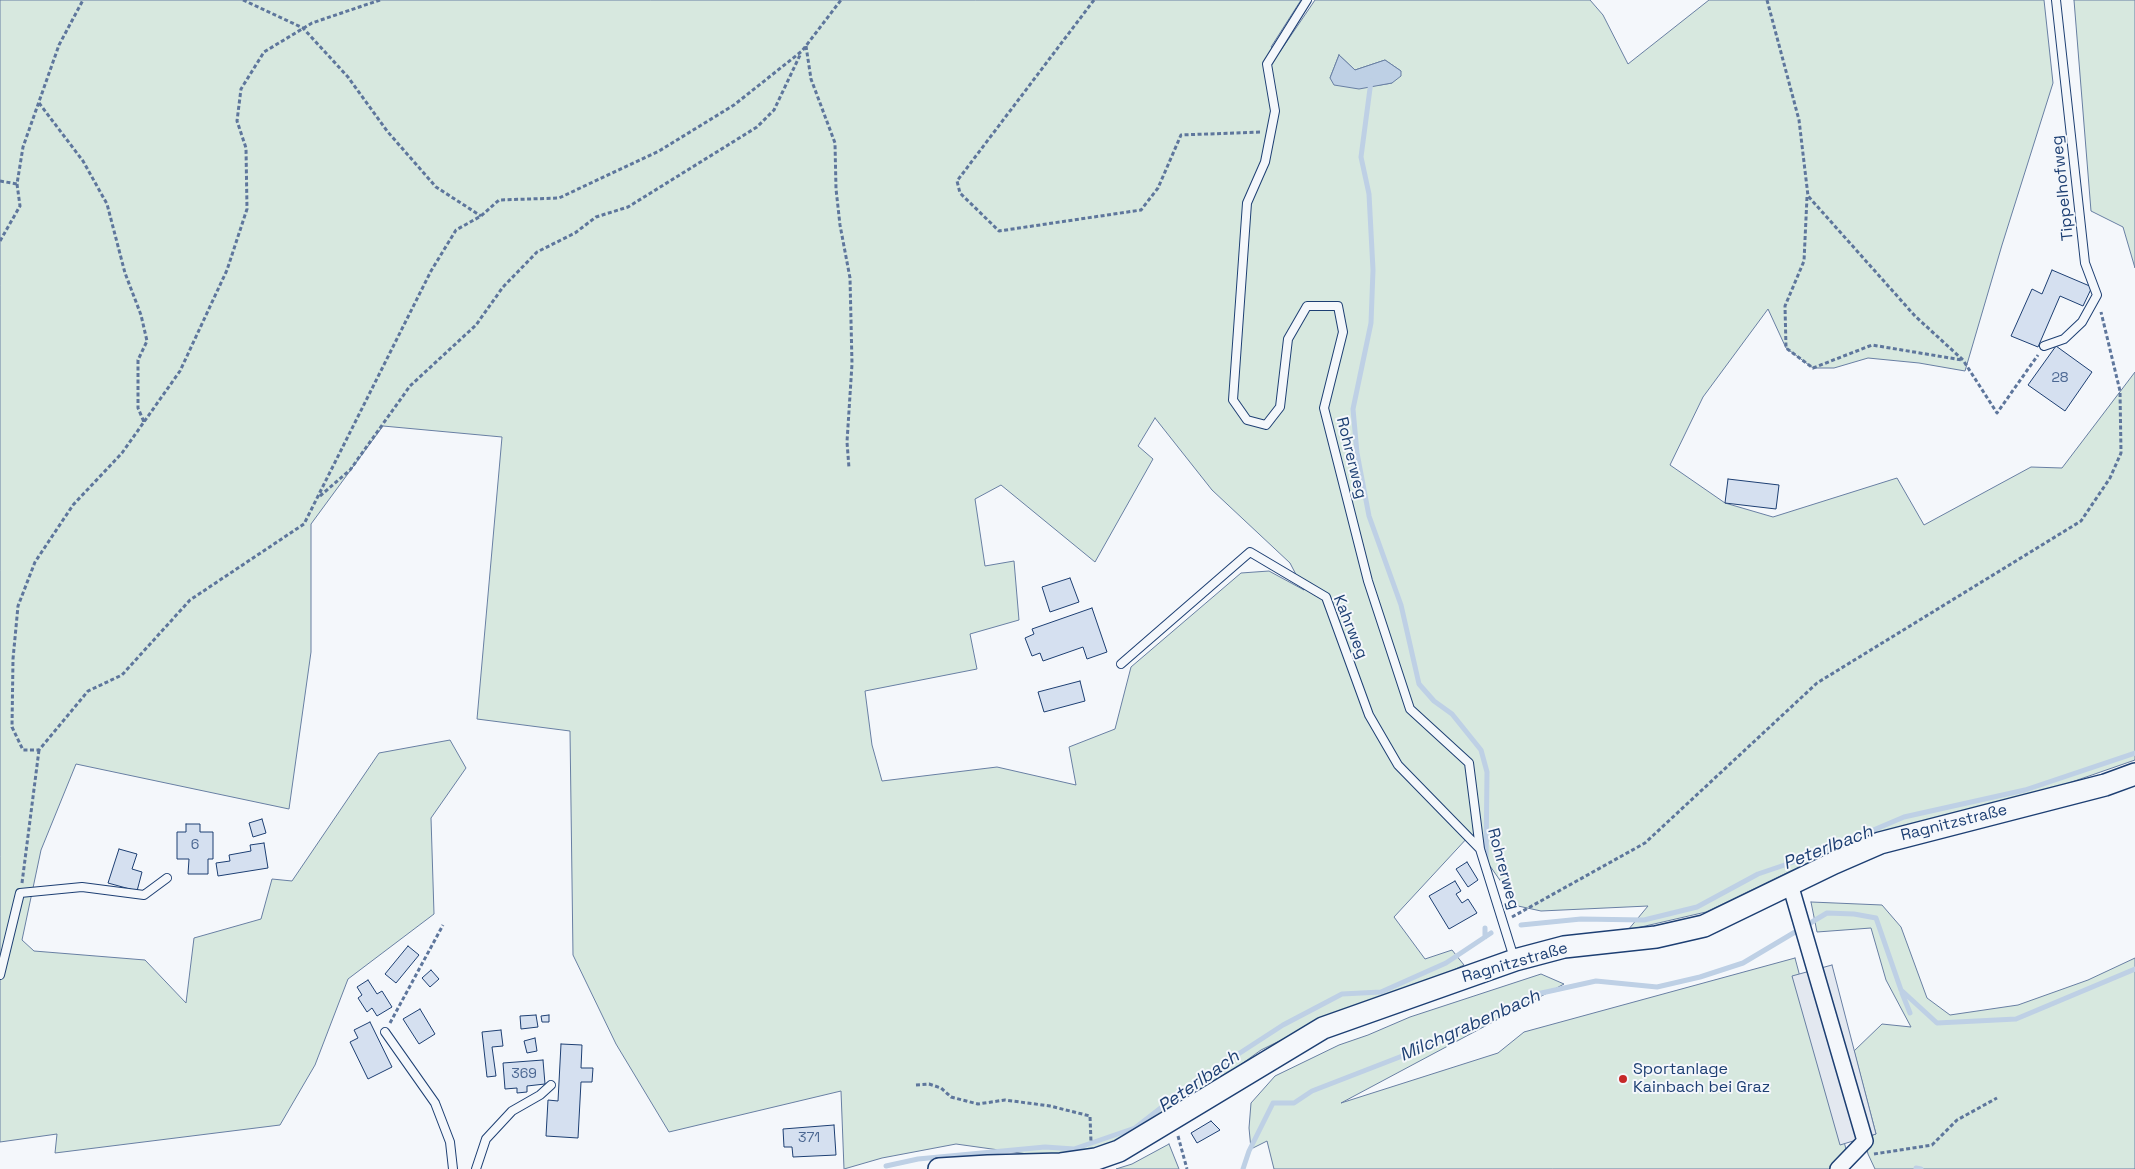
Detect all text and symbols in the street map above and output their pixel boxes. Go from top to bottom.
street label: Tippelhofweg [2048,134,2078,242]
house number: 28 [2051,370,2069,386]
street label: Rohrerweg [1332,415,1370,501]
street label: Kahrweg [1329,592,1371,662]
street label: Ragnitzstraße [1899,801,2009,845]
water label: Peterlbach [1780,821,1876,875]
street label: Rohrerweg [1483,826,1523,912]
house number: 6 [191,837,199,853]
street label: Ragnitzstraße [1460,939,1570,987]
water label: Milchgrabenbach [1396,985,1544,1067]
water label: Peterlbach [1154,1046,1244,1118]
place label: Sportanlage Kainbach bei Graz [1633,1060,1770,1098]
house number: 369 [511,1066,537,1082]
marker: Sportanlage Kainbach bei Graz [1617,1073,1629,1085]
house number: 371 [798,1130,820,1146]

